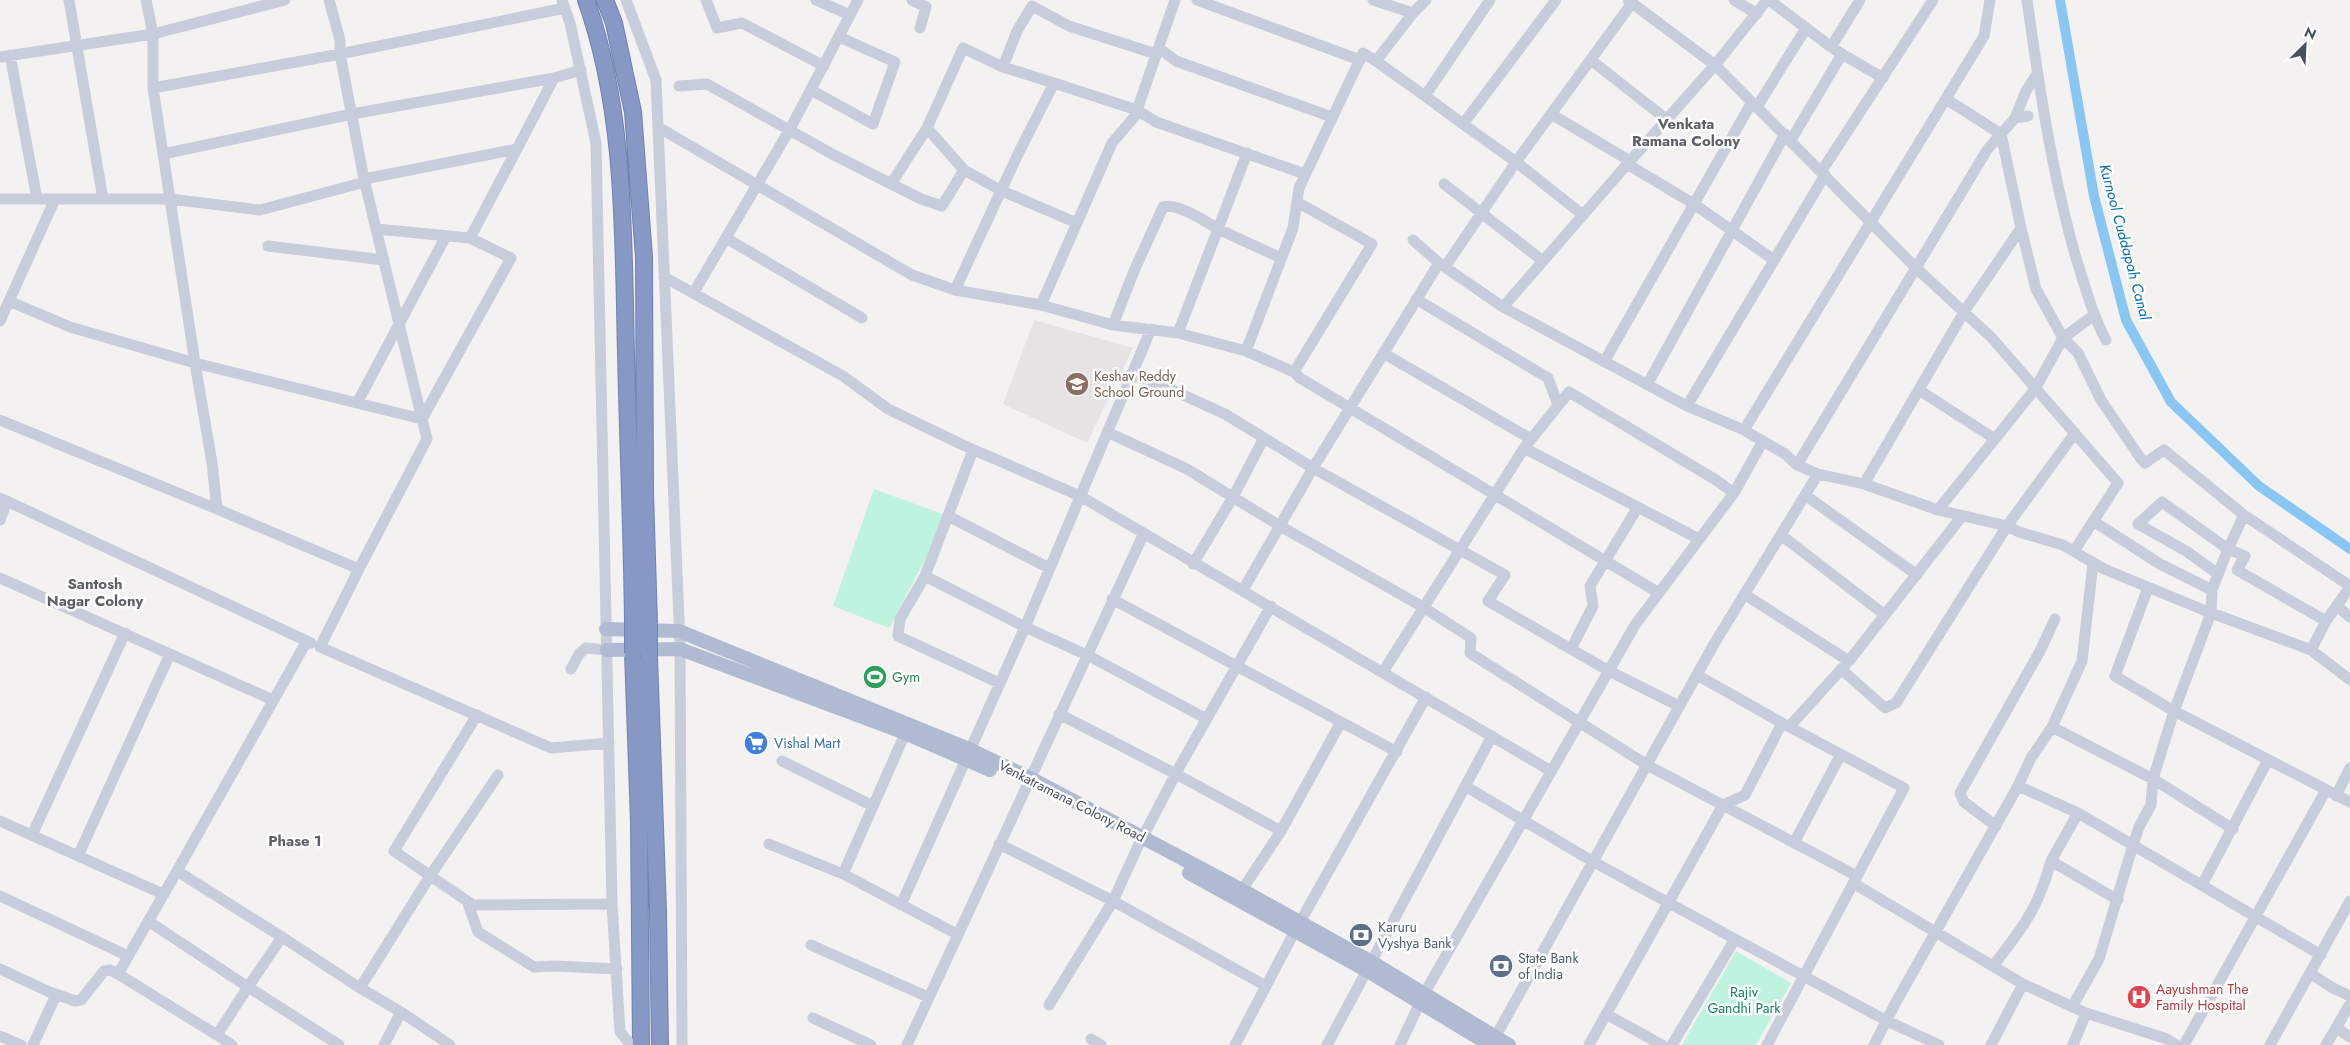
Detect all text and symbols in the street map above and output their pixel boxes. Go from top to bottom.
north arrow [2280,20,2330,70]
text: N [2301,22,2319,45]
district label: Venkata Ramana Colony [1632,113,1740,152]
water label: Kurnool Cuddapah Canal [2094,162,2157,323]
place label: Keshav Reddy School Ground [1094,366,1184,402]
school or university icon: Keshav Reddy School Ground [1064,371,1090,397]
district label: Santosh Nagar Colony [47,573,143,612]
sports icon: Gym [862,664,888,690]
place label: Gym [892,667,920,687]
supermarket icon: Vishal Mart [743,730,769,756]
place label: Vishal Mart [774,733,841,753]
street label: Venkatramana Colony Road [995,755,1149,847]
district label: Phase 1 [268,830,322,852]
place label: Karuru Vyshya Bank [1378,917,1452,953]
bank icon: Karuru Vyshya Bank [1348,922,1374,948]
place label: State Bank of India [1518,948,1579,984]
bank icon: State Bank of India [1488,953,1514,979]
place label: Aayushman The Family Hospital [2156,979,2249,1015]
park label: Rajiv Gandhi Park [1707,982,1781,1018]
hospital icon: Aayushman The Family Hospital [2126,984,2152,1010]

